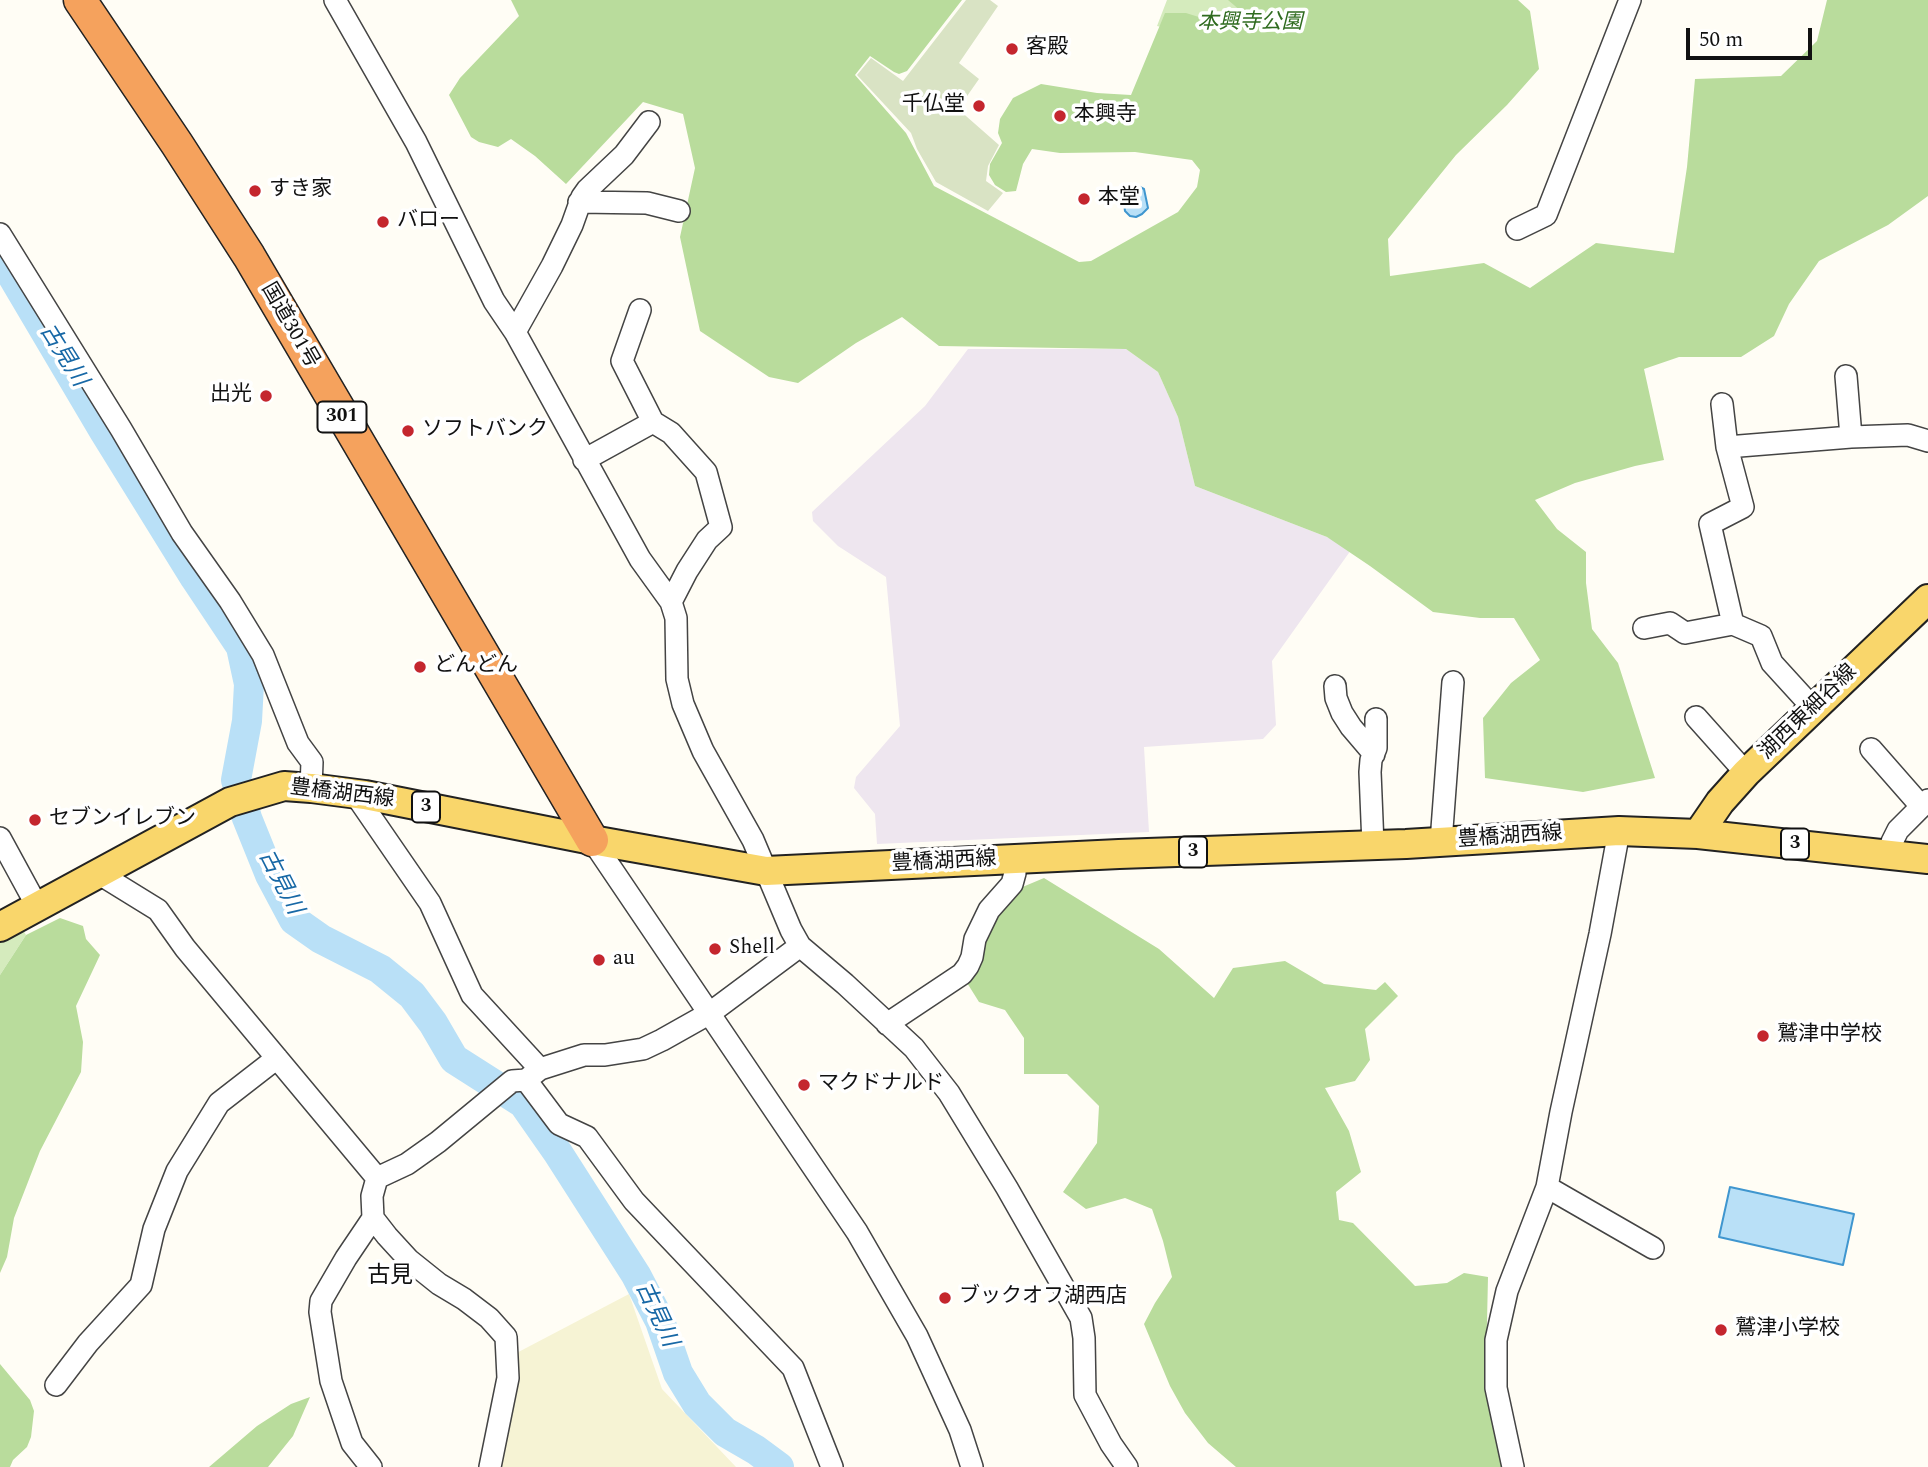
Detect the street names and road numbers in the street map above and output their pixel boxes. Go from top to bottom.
street label: 国道301号 [254,279,324,373]
road number: 301 [318,402,366,432]
street label: 湖西東細谷線 [1755,660,1863,766]
street label: 豊橋湖西線 [288,776,396,814]
road number: 3 [412,792,440,822]
street label: 豊橋湖西線 [1457,822,1563,854]
road number: 3 [1781,828,1809,860]
road number: 3 [1179,836,1207,867]
street label: 豊橋湖西線 [891,848,997,878]

